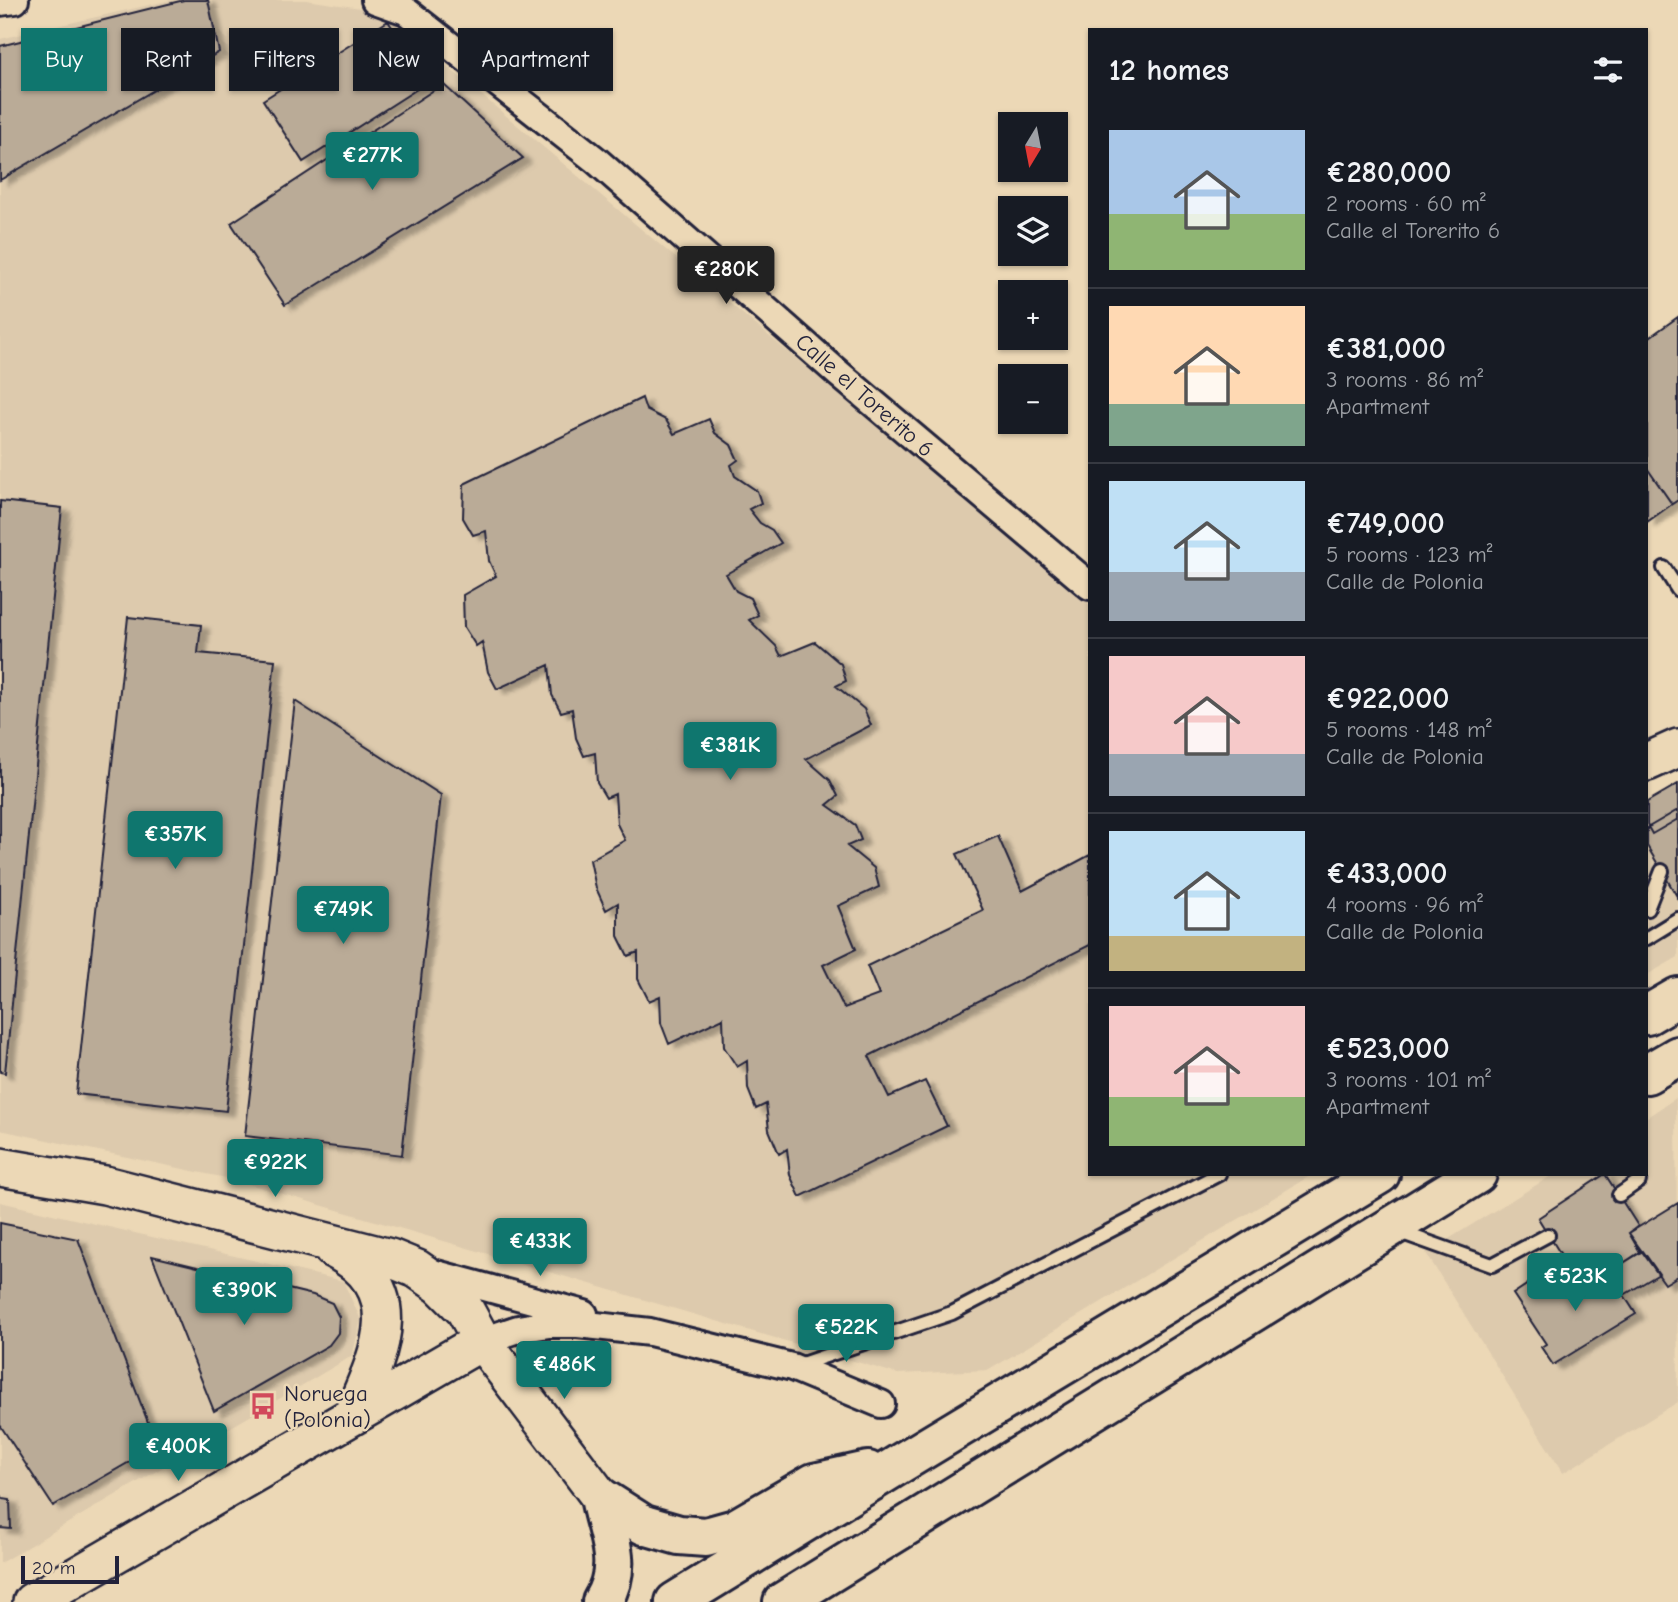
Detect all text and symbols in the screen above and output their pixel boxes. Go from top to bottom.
chip: Buy [21,28,107,91]
chip: Rent [121,28,215,91]
chip: Filters [229,28,339,91]
chip: New [353,28,444,91]
chip: Apartment [458,28,613,91]
icon: filters [1589,51,1627,89]
text: 12 homes [1109,53,1229,88]
north arrow [998,112,1068,182]
map controls [998,112,1068,434]
pin: €277K [323,132,421,192]
text: €277K [342,141,402,168]
text: €280,000 [1326,155,1451,190]
icon: home [1165,158,1249,242]
text: 2 rooms · 60 m² [1326,190,1486,217]
button: layers [998,196,1068,266]
text: Calle el Torerito 6 [1326,217,1500,244]
pin: €280K [677,246,775,306]
text: €280K [693,255,759,282]
button: + [998,280,1068,350]
street label: Calle el Torerito 6 [790,328,939,463]
text: €381,000 [1326,331,1446,366]
icon: home [1165,334,1249,418]
button: − [998,364,1068,434]
text: 3 rooms · 86 m² [1326,366,1483,393]
text: Apartment [1326,393,1429,420]
text: €749,000 [1326,506,1445,541]
icon: home [1165,509,1249,593]
text: 5 rooms · 123 m² [1326,541,1492,568]
text: Calle de Polonia [1326,568,1484,595]
text: €922,000 [1326,681,1449,716]
icon: home [1165,684,1249,768]
text: 5 rooms · 148 m² [1326,716,1492,743]
pin: €381K [681,722,779,782]
text: €381K [700,731,760,758]
text: Calle de Polonia [1326,743,1484,770]
pin: €357K [126,812,224,871]
text: €357K [144,820,206,847]
text: €433,000 [1326,856,1448,891]
icon: home [1165,859,1249,943]
pin: €749K [294,886,392,946]
text: 4 rooms · 96 m² [1326,891,1483,918]
text: €749K [313,895,373,922]
text: Calle de Polonia [1326,918,1484,945]
text: €523,000 [1326,1031,1450,1066]
icon: home [1165,1034,1249,1118]
text: 3 rooms · 101 m² [1326,1066,1491,1093]
text: Apartment [1326,1093,1429,1120]
pin: €922K [226,1140,324,1199]
text: €922K [243,1148,307,1175]
pin: €433K [491,1218,589,1278]
text: €433K [509,1227,571,1254]
pin: €523K [1526,1254,1624,1313]
text: €523K [1543,1262,1607,1289]
pin: €390K [195,1268,293,1327]
text: €390K [211,1276,277,1303]
pin: €522K [797,1304,895,1364]
text: €522K [814,1313,878,1340]
pin: €486K [515,1342,613,1401]
text: €486K [532,1350,596,1377]
place label: Noruega (Polonia) [284,1380,371,1433]
bus stop icon: Noruega (Polonia) [248,1391,278,1421]
pin: €400K [129,1424,227,1483]
text: €400K [145,1432,211,1459]
scale bar [21,1553,119,1585]
text: 20 m [32,1557,76,1579]

